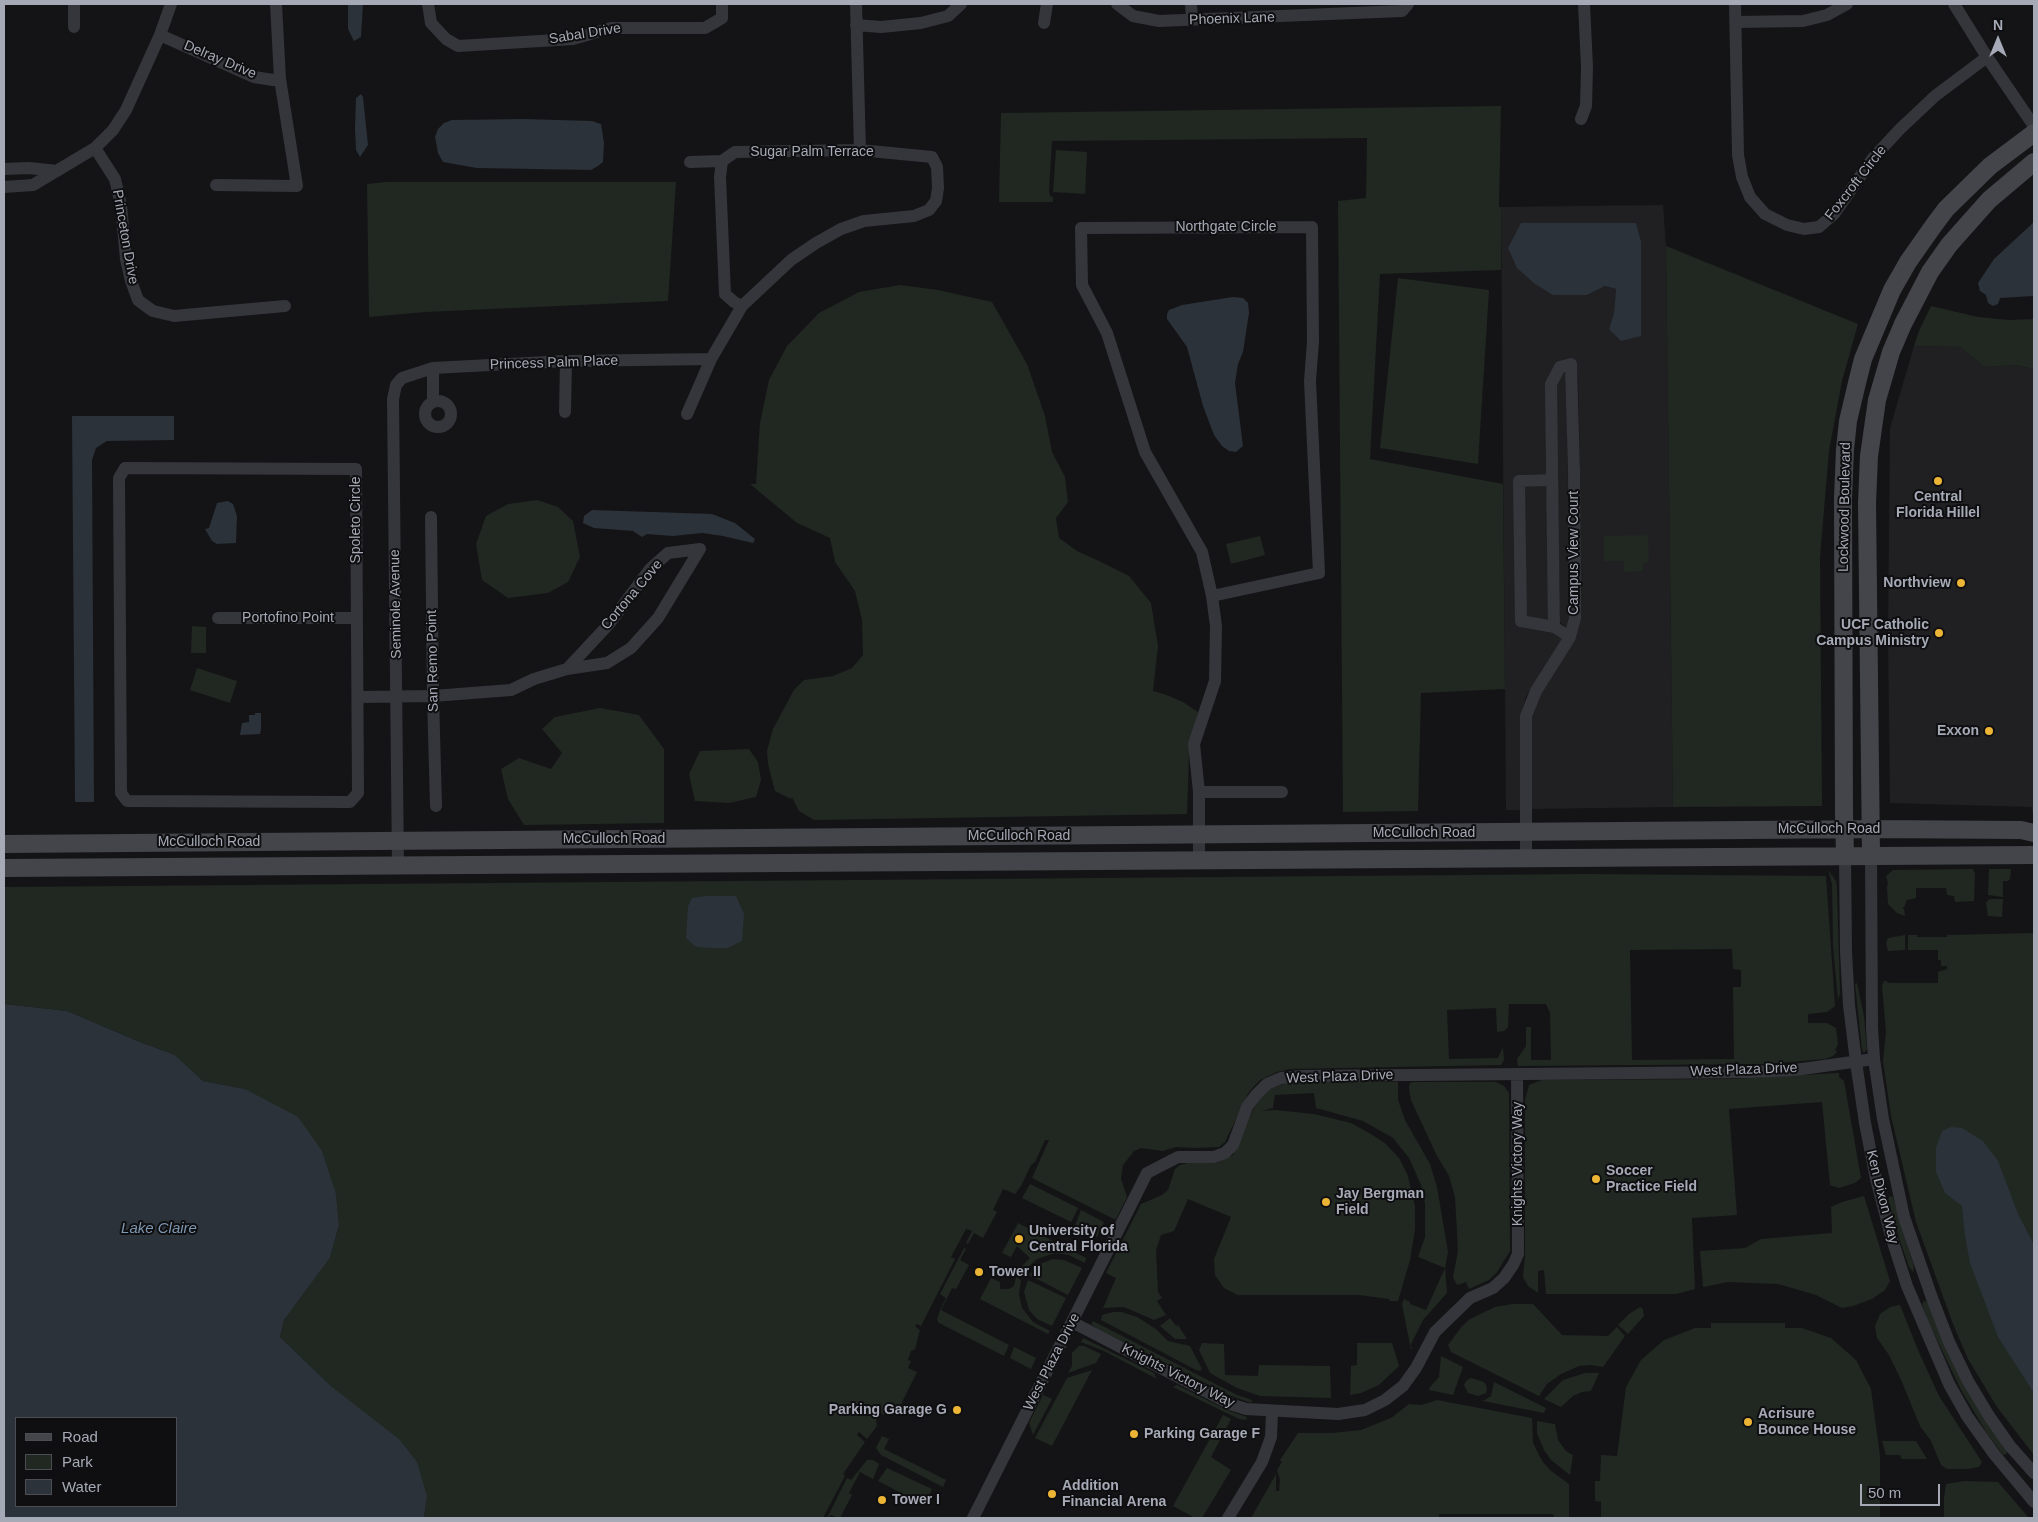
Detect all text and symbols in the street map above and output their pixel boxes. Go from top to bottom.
street label: Phoenix Lane [1189,9,1275,29]
north arrow [1973,15,2023,65]
text: N [1993,17,2003,33]
street label: Sabal Drive [548,20,622,48]
street label: Delray Drive [181,37,259,83]
street label: Foxcroft Circle [1822,142,1890,224]
street label: Sugar Palm Terrace [750,144,874,160]
street label: Princeton Drive [108,188,142,286]
street label: Northgate Circle [1175,219,1277,235]
street label: Princess Palm Place [490,352,618,374]
street label: Lockwood Boulevard [1835,442,1855,572]
marker: Central Florida Hillel [1932,475,1944,487]
street label: Spoleto Circle [348,476,364,564]
place label: Central Florida Hillel [1896,489,1980,522]
street label: Campus View Court [1566,491,1582,615]
street label: Seminole Avenue [387,549,405,659]
street label: Cortona Cove [598,557,666,633]
place label: Northview [1883,575,1951,591]
marker: Northview [1955,577,1967,589]
street label: Portofino Point [242,610,334,626]
street label: San Remo Point [424,610,442,712]
place label: UCF Catholic Campus Ministry [1816,617,1929,650]
marker: UCF Catholic Campus Ministry [1933,627,1945,639]
place label: Exxon [1937,723,1979,739]
marker: Exxon [1983,725,1995,737]
street label: McCulloch Road [1778,821,1880,837]
street label: McCulloch Road [1373,825,1475,841]
street label: McCulloch Road [968,828,1070,844]
street label: McCulloch Road [563,831,665,847]
street label: McCulloch Road [158,834,260,850]
street label: West Plaza Drive [1690,1060,1798,1080]
street label: West Plaza Drive [1286,1067,1394,1087]
street label: Knights Victory Way [1510,1102,1526,1226]
street label: Ken Dixon Way [1862,1148,1902,1246]
place label: Soccer Practice Field [1606,1163,1697,1196]
marker: Soccer Practice Field [1590,1173,1602,1185]
place label: Jay Bergman Field [1336,1186,1424,1218]
marker: Jay Bergman Field [1320,1196,1332,1208]
water label: Lake Claire [121,1220,197,1238]
place label: University of Central Florida [1029,1223,1128,1256]
marker: University of Central Florida [1013,1233,1025,1245]
place label: Tower II [989,1264,1041,1280]
marker: Tower II [973,1266,985,1278]
street label: West Plaza Drive [1020,1310,1084,1414]
street label: Knights Victory Way [1119,1340,1237,1412]
place label: Parking Garage G [829,1402,947,1418]
marker: Parking Garage G [951,1404,963,1416]
place label: Acrisure Bounce House [1758,1406,1856,1438]
marker: Acrisure Bounce House [1742,1416,1754,1428]
legend [15,1417,178,1507]
place label: Parking Garage F [1144,1426,1260,1442]
text: Road [62,1428,98,1445]
marker: Parking Garage F [1128,1428,1140,1440]
text: Park [62,1453,93,1470]
scale bar [1863,1474,1943,1506]
text: Water [62,1478,101,1495]
place label: Addition Financial Arena [1062,1478,1166,1510]
text: 50 m [1868,1484,1901,1501]
marker: Addition Financial Arena [1046,1488,1058,1500]
place label: Tower I [892,1492,940,1508]
marker: Tower I [876,1494,888,1506]

